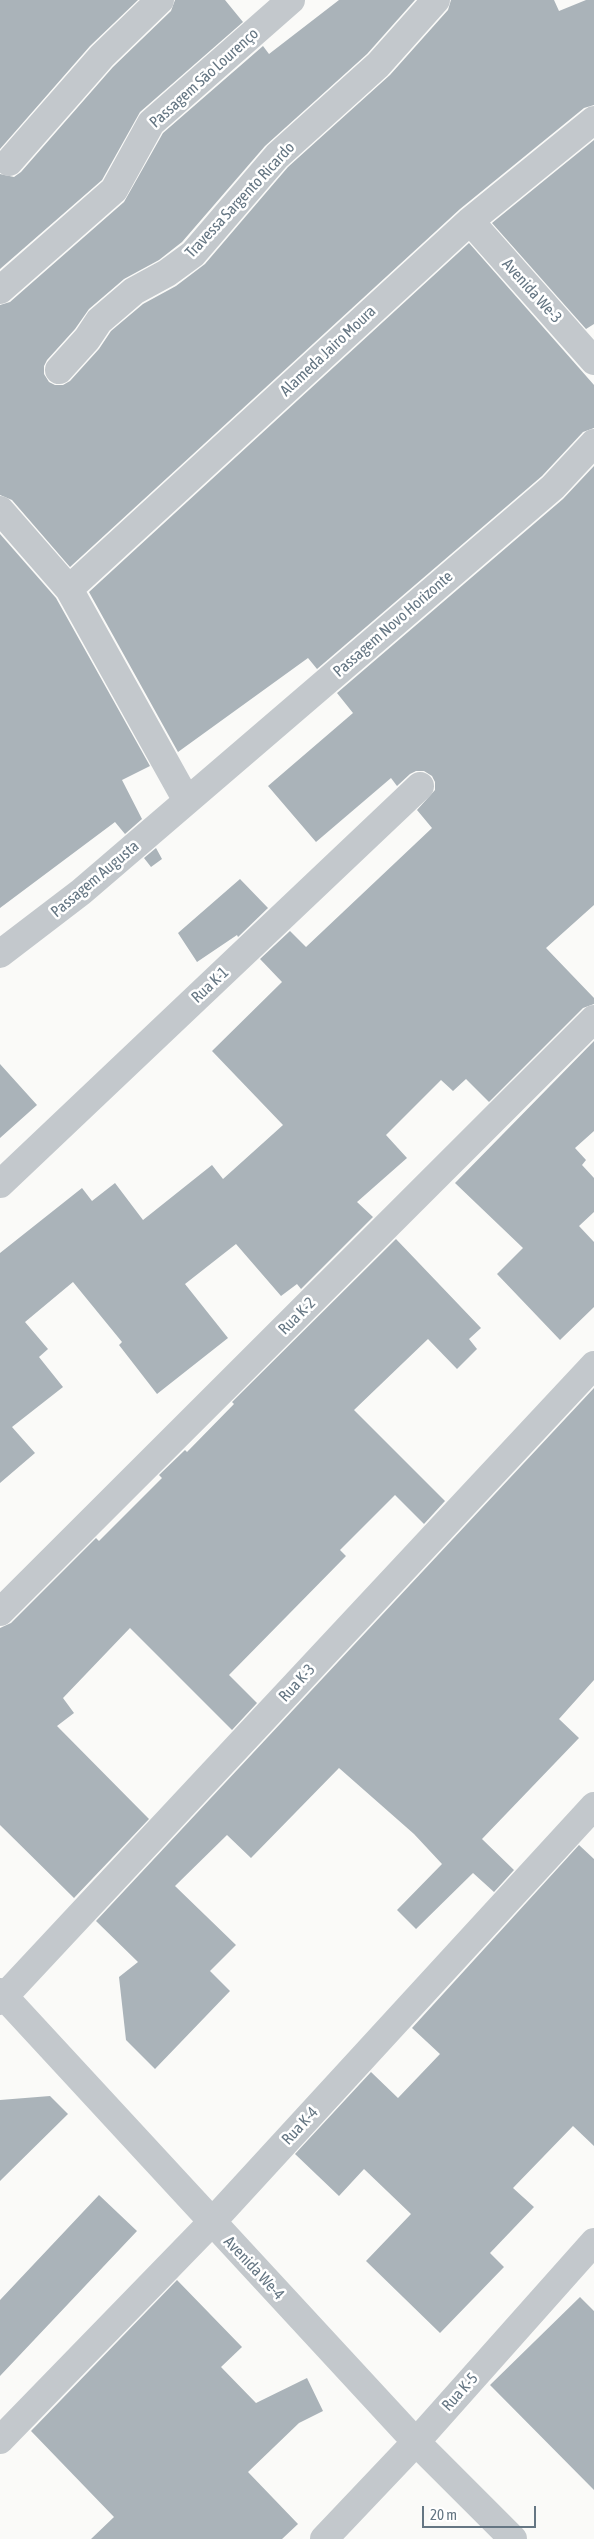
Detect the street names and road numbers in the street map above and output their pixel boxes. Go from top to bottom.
street label: Passagem São Lourenço [146,24,262,132]
street label: Travessa Sargento Ricardo [181,138,299,262]
street label: Avenida We-3 [498,255,566,327]
street label: Alameda Jairo Moura [276,302,380,400]
street label: Passagem Novo Horizonte [329,567,457,681]
street label: Passagem Augusta [47,837,143,921]
street label: Rua K-1 [187,963,233,1007]
street label: Rua K-2 [274,1293,320,1339]
street label: Rua K-3 [275,1660,319,1706]
street label: Rua K-4 [278,2103,322,2149]
street label: Avenida We-4 [220,2232,288,2304]
street label: Rua K-5 [438,2369,482,2415]

